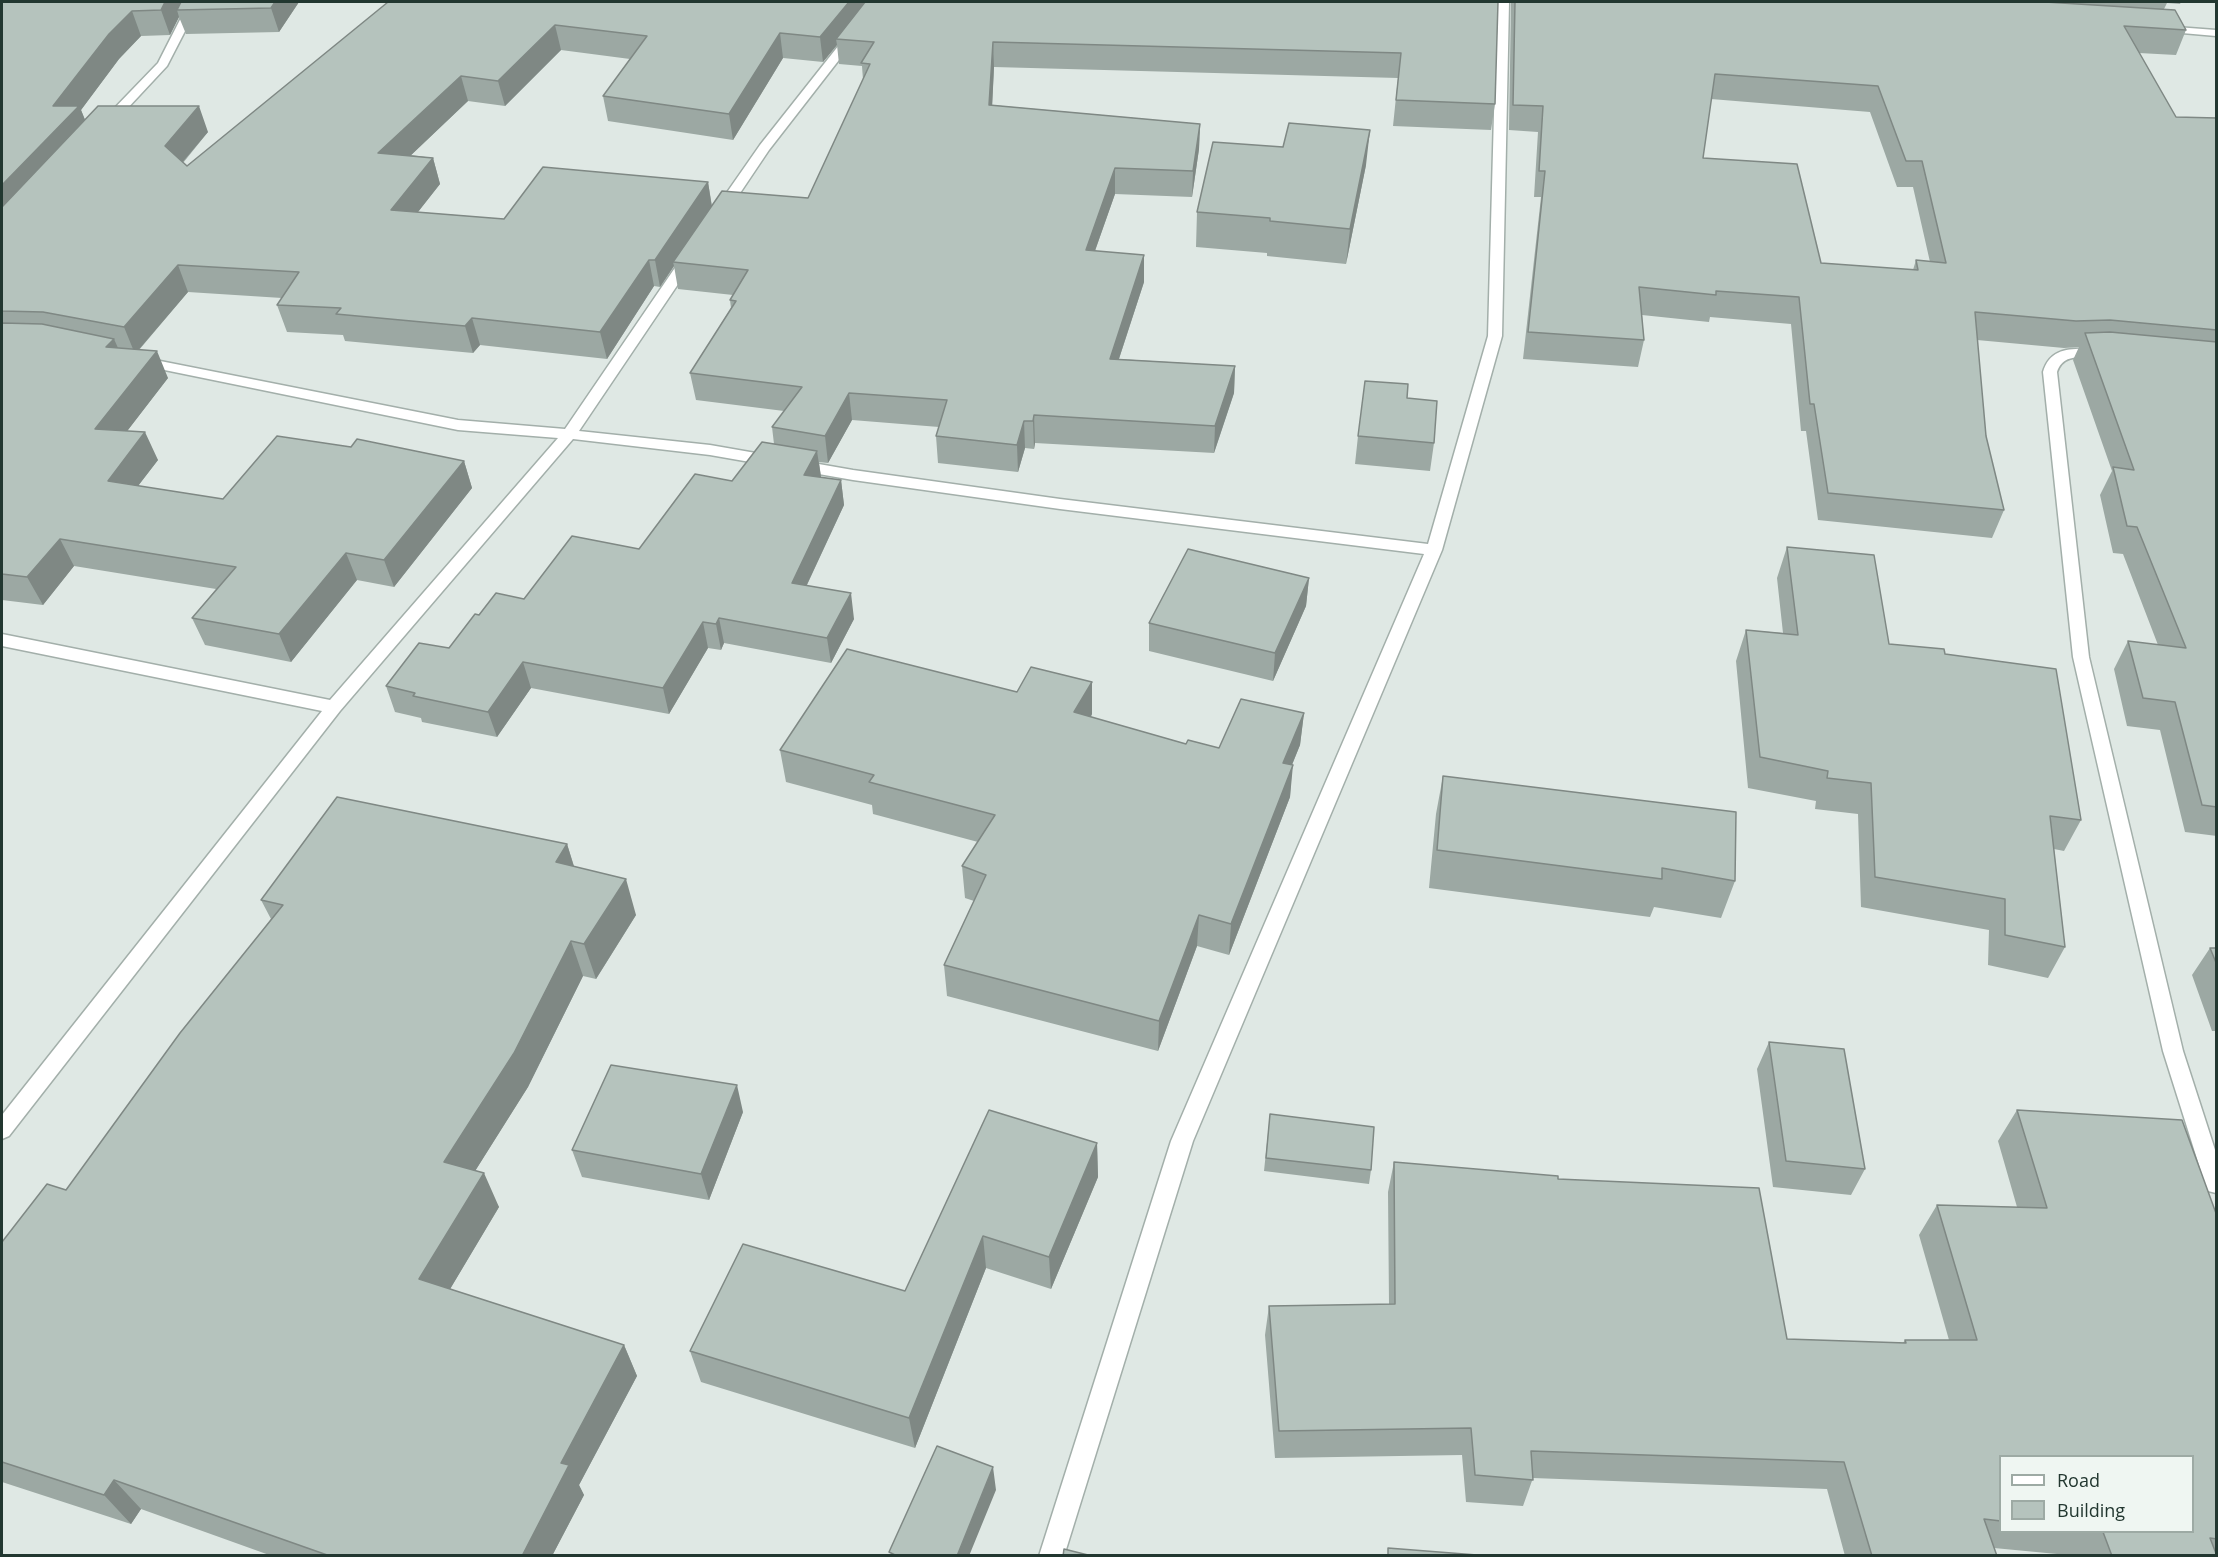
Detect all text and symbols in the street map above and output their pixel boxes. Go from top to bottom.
legend [1999,1455,2194,1533]
text: Road [2057,1468,2100,1492]
text: Building [2057,1498,2125,1522]

